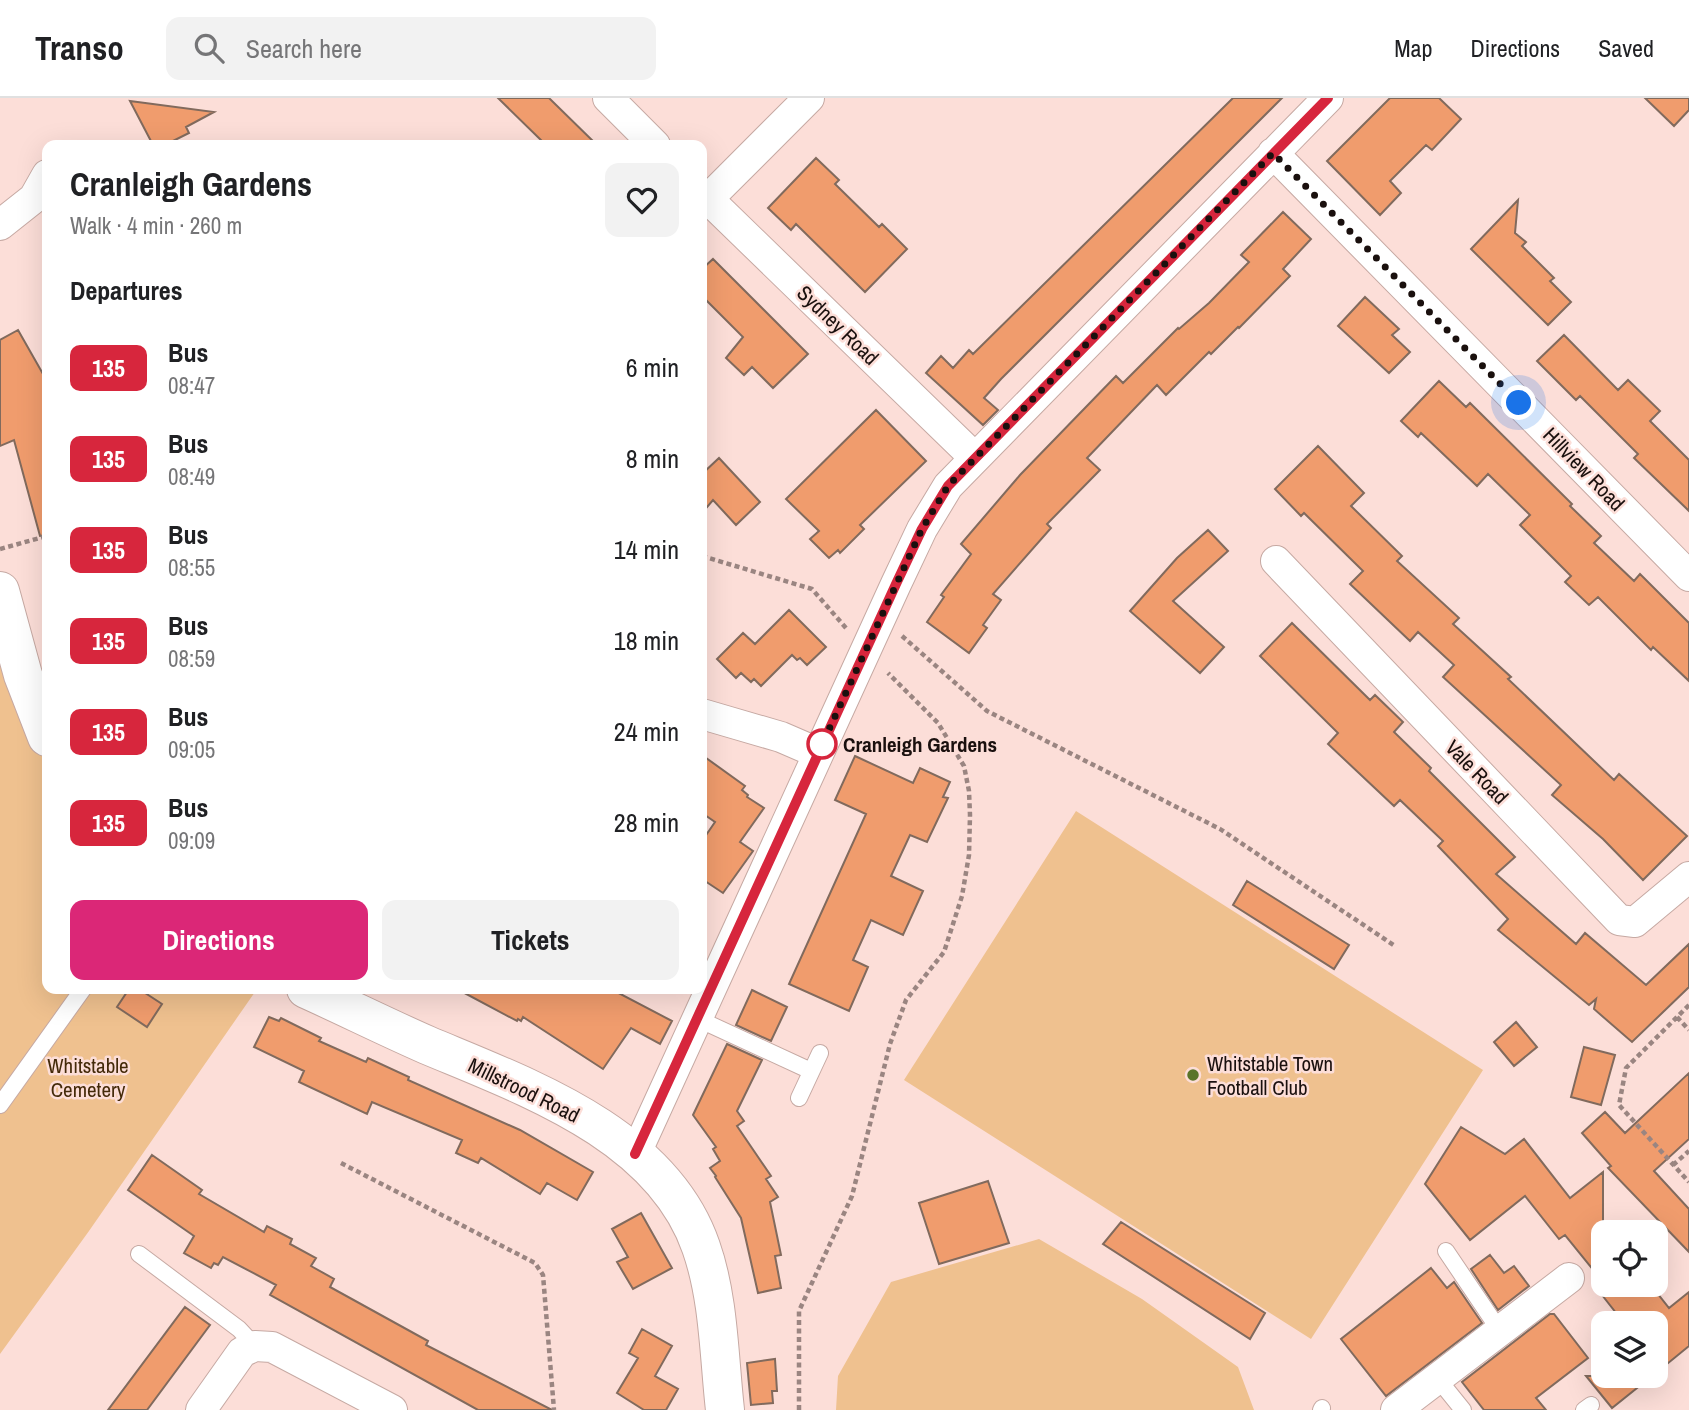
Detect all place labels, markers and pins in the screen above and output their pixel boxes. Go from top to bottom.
marker: Cranleigh Gardens [807,729,837,759]
place label: Cranleigh Gardens [843,730,997,759]
place label: Whitstable Town Football Club [1207,1049,1333,1102]
marker: Whitstable Town Football Club [1185,1067,1201,1083]

